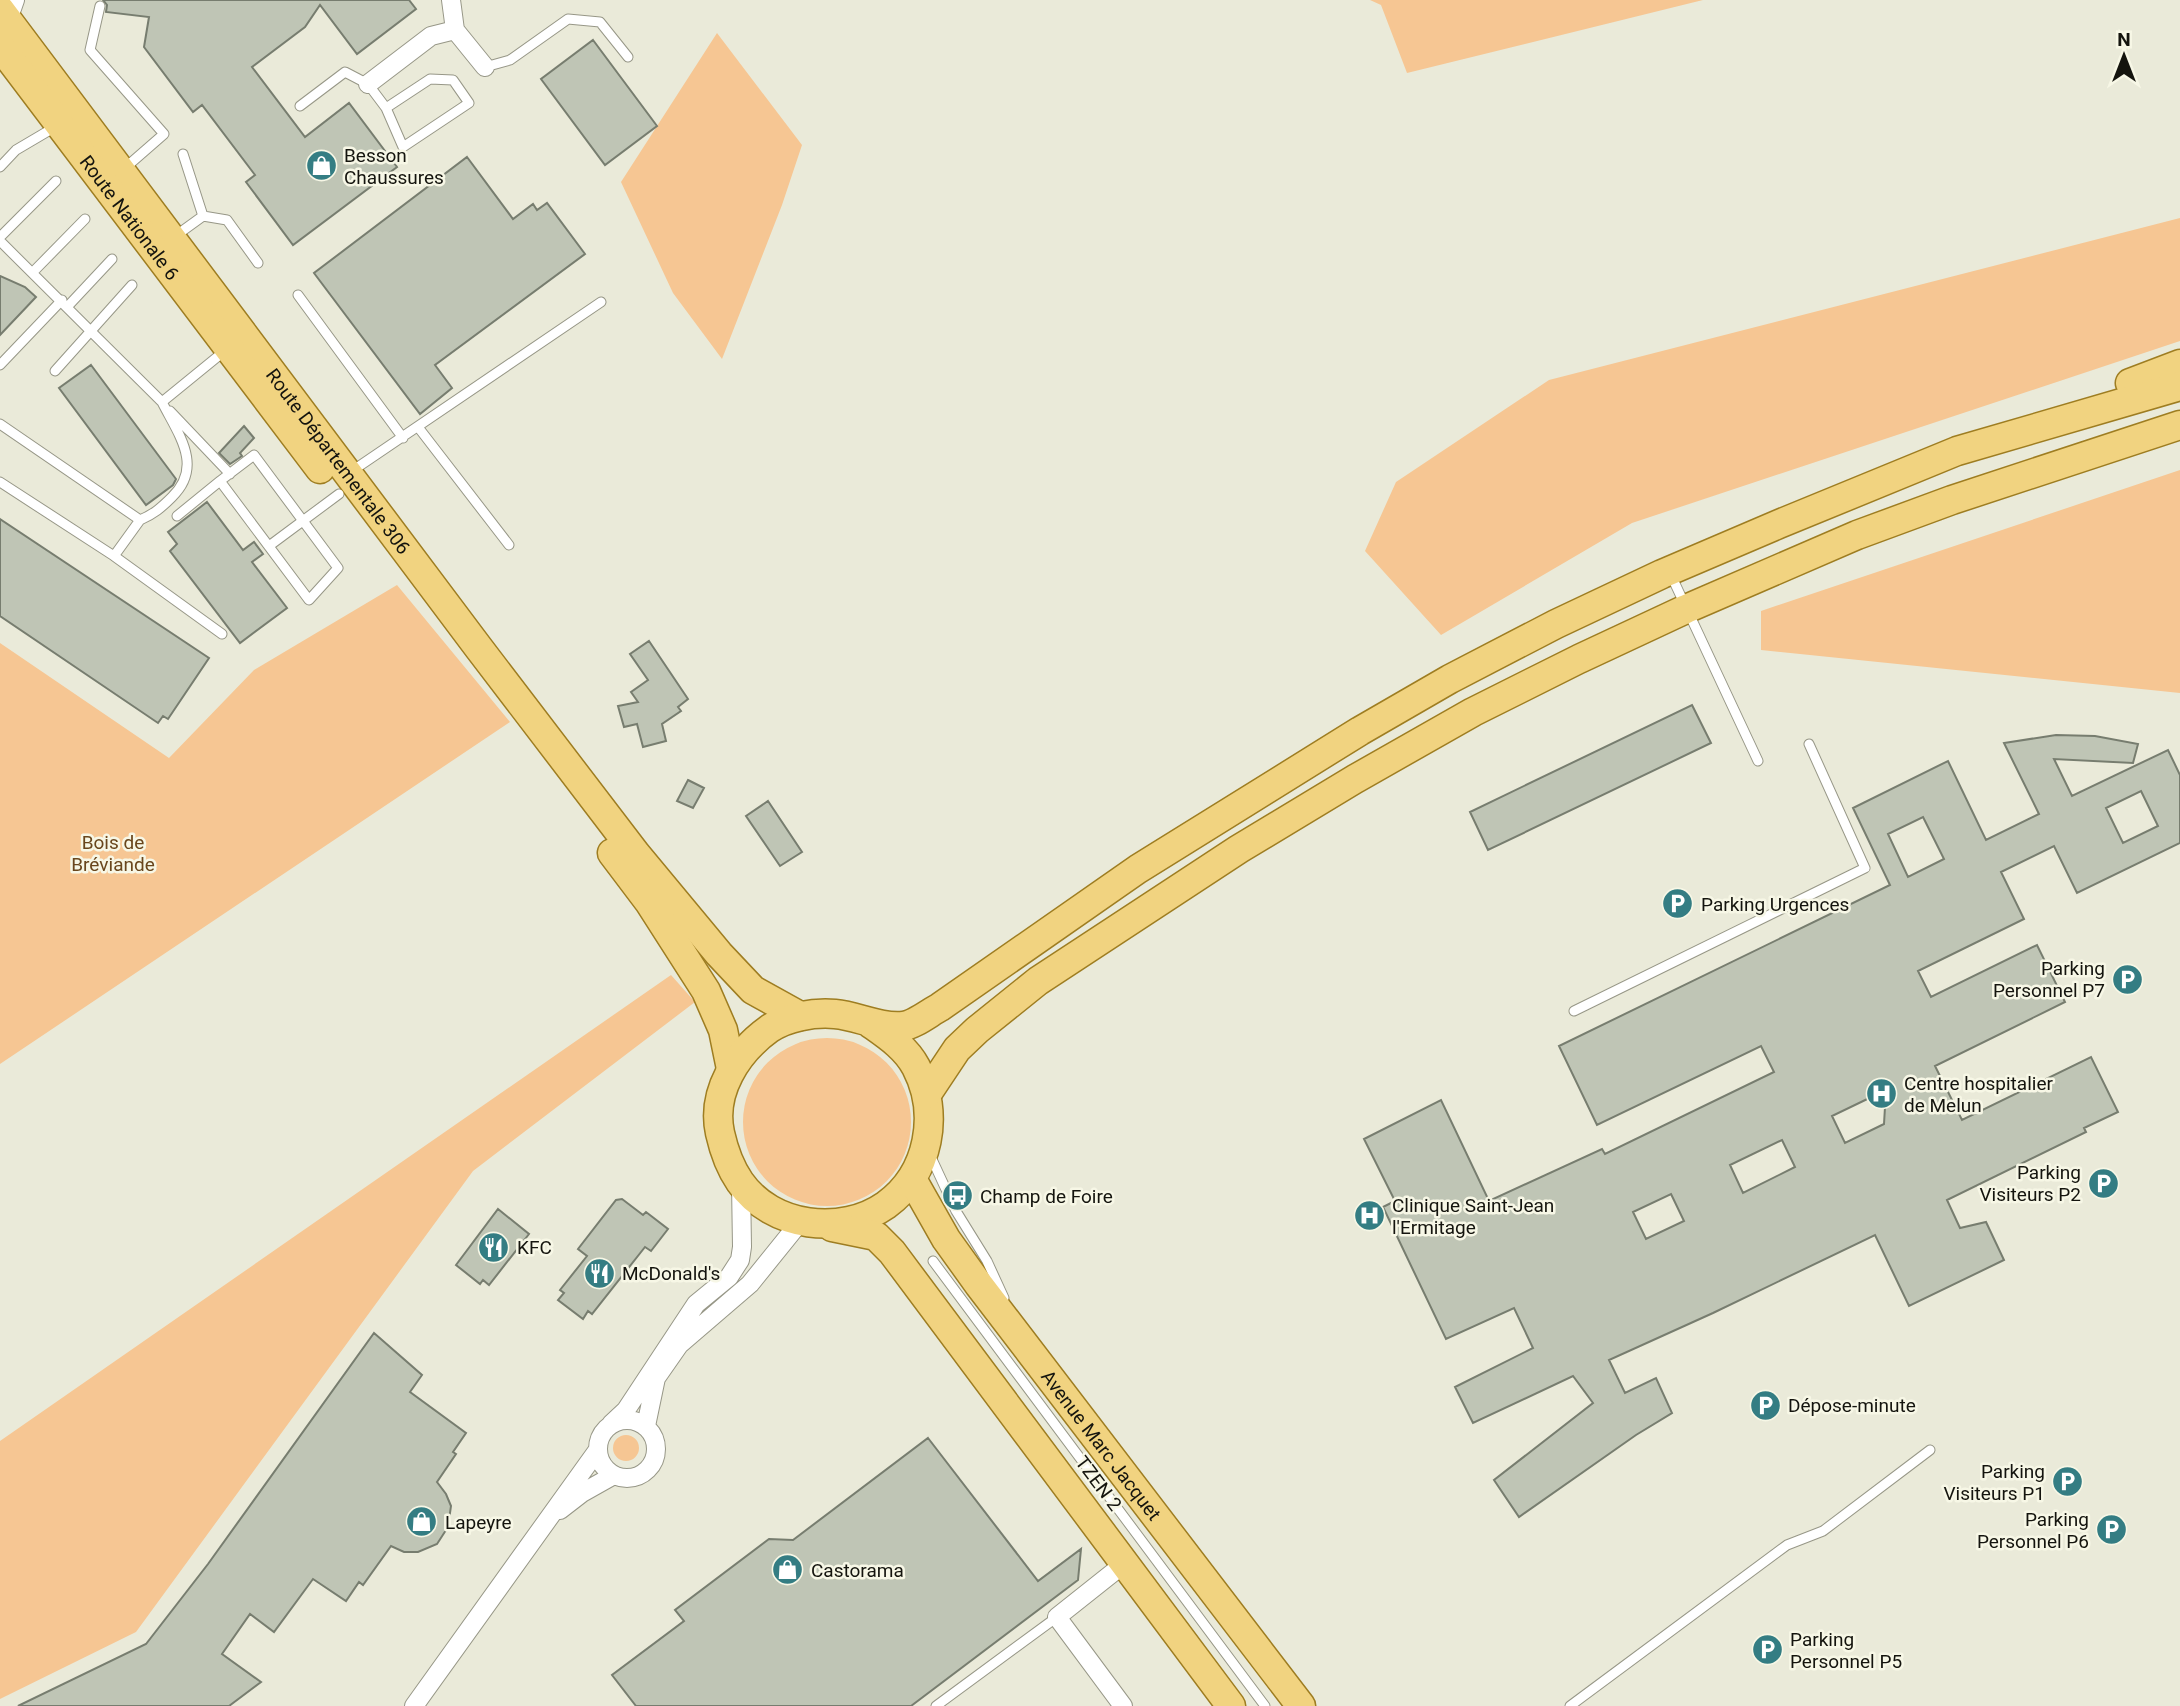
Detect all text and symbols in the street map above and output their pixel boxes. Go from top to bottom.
north arrow [2089,21,2159,91]
text: N [2117,28,2131,51]
place label: Besson Chaussures [344,144,444,189]
shop icon: Besson Chaussures [304,149,338,183]
street label: Route Nationale 6 [75,151,184,285]
street label: Route Départementale 306 [261,364,415,559]
park label: Bois de Bréviande [71,831,155,876]
parking icon: Parking Urgences [1661,887,1695,921]
place label: Parking Urgences [1701,893,1849,916]
place label: Parking Personnel P7 [1993,957,2105,1002]
parking icon: Parking Personnel P7 [2111,962,2145,996]
place label: Centre hospitalier de Melun [1904,1072,2053,1117]
hospital icon: Centre hospitalier de Melun [1864,1077,1898,1111]
place label: Parking Visiteurs P2 [1979,1161,2081,1206]
parking icon: Parking Visiteurs P2 [2087,1166,2121,1200]
bus stop icon: Champ de Foire [940,1179,974,1213]
place label: Champ de Foire [980,1185,1113,1208]
place label: Clinique Saint-Jean l'Ermitage [1392,1194,1554,1239]
hospital icon: Clinique Saint-Jean l'Ermitage [1352,1199,1386,1233]
restaurant icon: KFC [477,1230,511,1264]
place label: KFC [517,1236,552,1259]
restaurant icon: McDonald's [582,1256,616,1290]
place label: McDonald's [622,1262,720,1285]
street label: Avenue Marc Jacquet [1036,1366,1166,1525]
parking icon: Dépose-minute [1748,1388,1782,1422]
place label: Dépose-minute [1788,1394,1916,1417]
street label: TZEN 2 [1071,1451,1127,1515]
place label: Parking Visiteurs P1 [1943,1460,2045,1505]
parking icon: Parking Visiteurs P1 [2051,1465,2085,1499]
shop icon: Lapeyre [405,1505,439,1539]
place label: Parking Personnel P6 [1977,1508,2089,1553]
place label: Lapeyre [445,1511,512,1534]
parking icon: Parking Personnel P6 [2095,1513,2129,1547]
shop icon: Castorama [771,1553,805,1587]
place label: Castorama [811,1559,904,1582]
place label: Parking Personnel P5 [1790,1628,1902,1673]
parking icon: Parking Personnel P5 [1750,1633,1784,1667]

